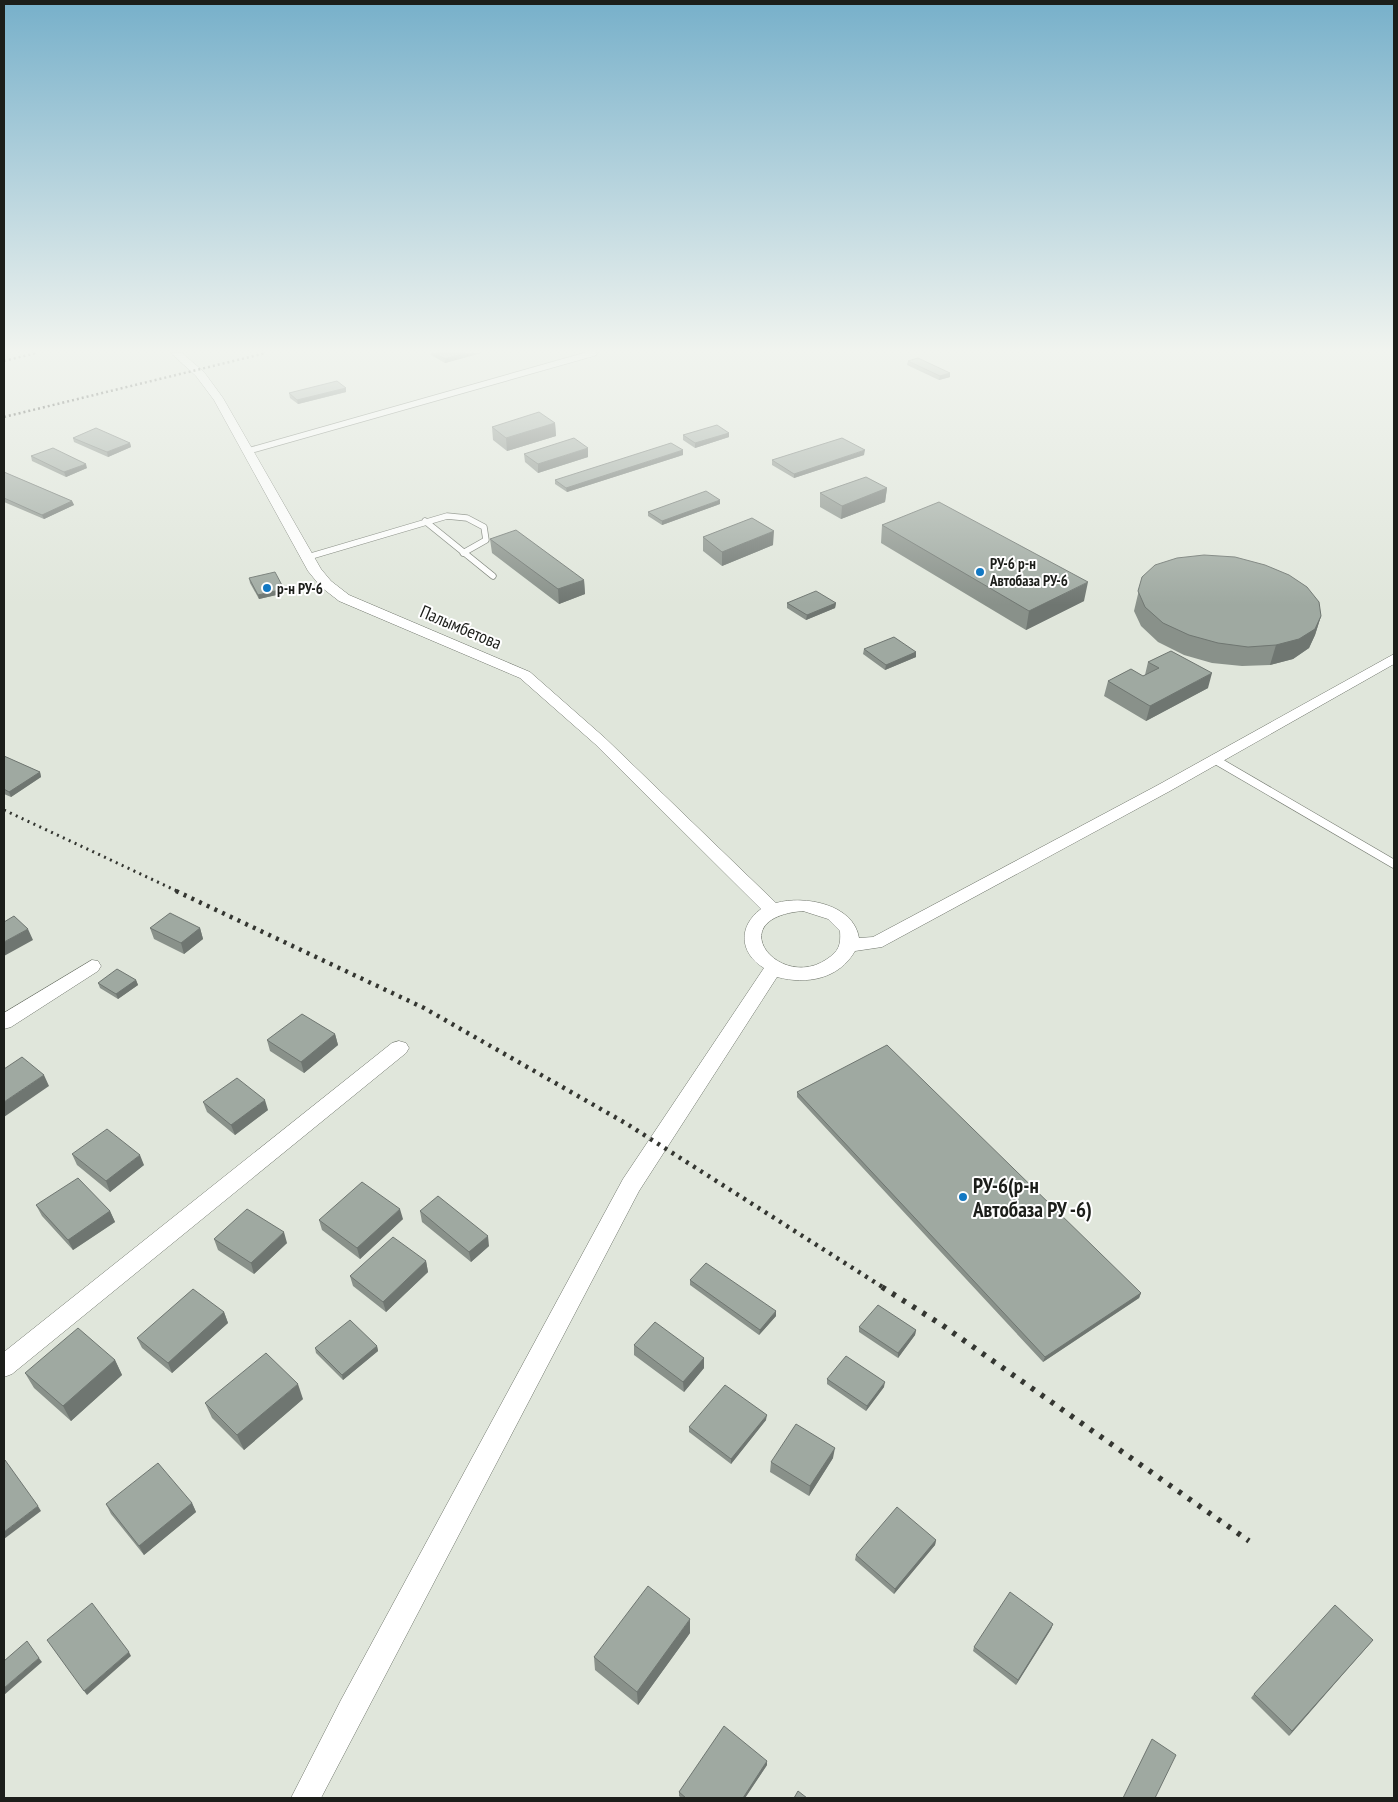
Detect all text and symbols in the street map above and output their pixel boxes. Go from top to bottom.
place label: РУ-6 р-н Автобаза РУ-6 [989,554,1068,590]
marker: РУ-6 р-н Автобаза РУ-6 [974,566,986,578]
place label: р-н РУ-6 [277,579,323,598]
marker: р-н РУ-6 [261,582,273,594]
street label: Палымбетова [417,600,505,654]
place label: РУ-6(р-н Автобаза РУ -6) [972,1172,1092,1223]
marker: РУ-6(р-н Автобаза РУ -6) [957,1191,969,1203]

